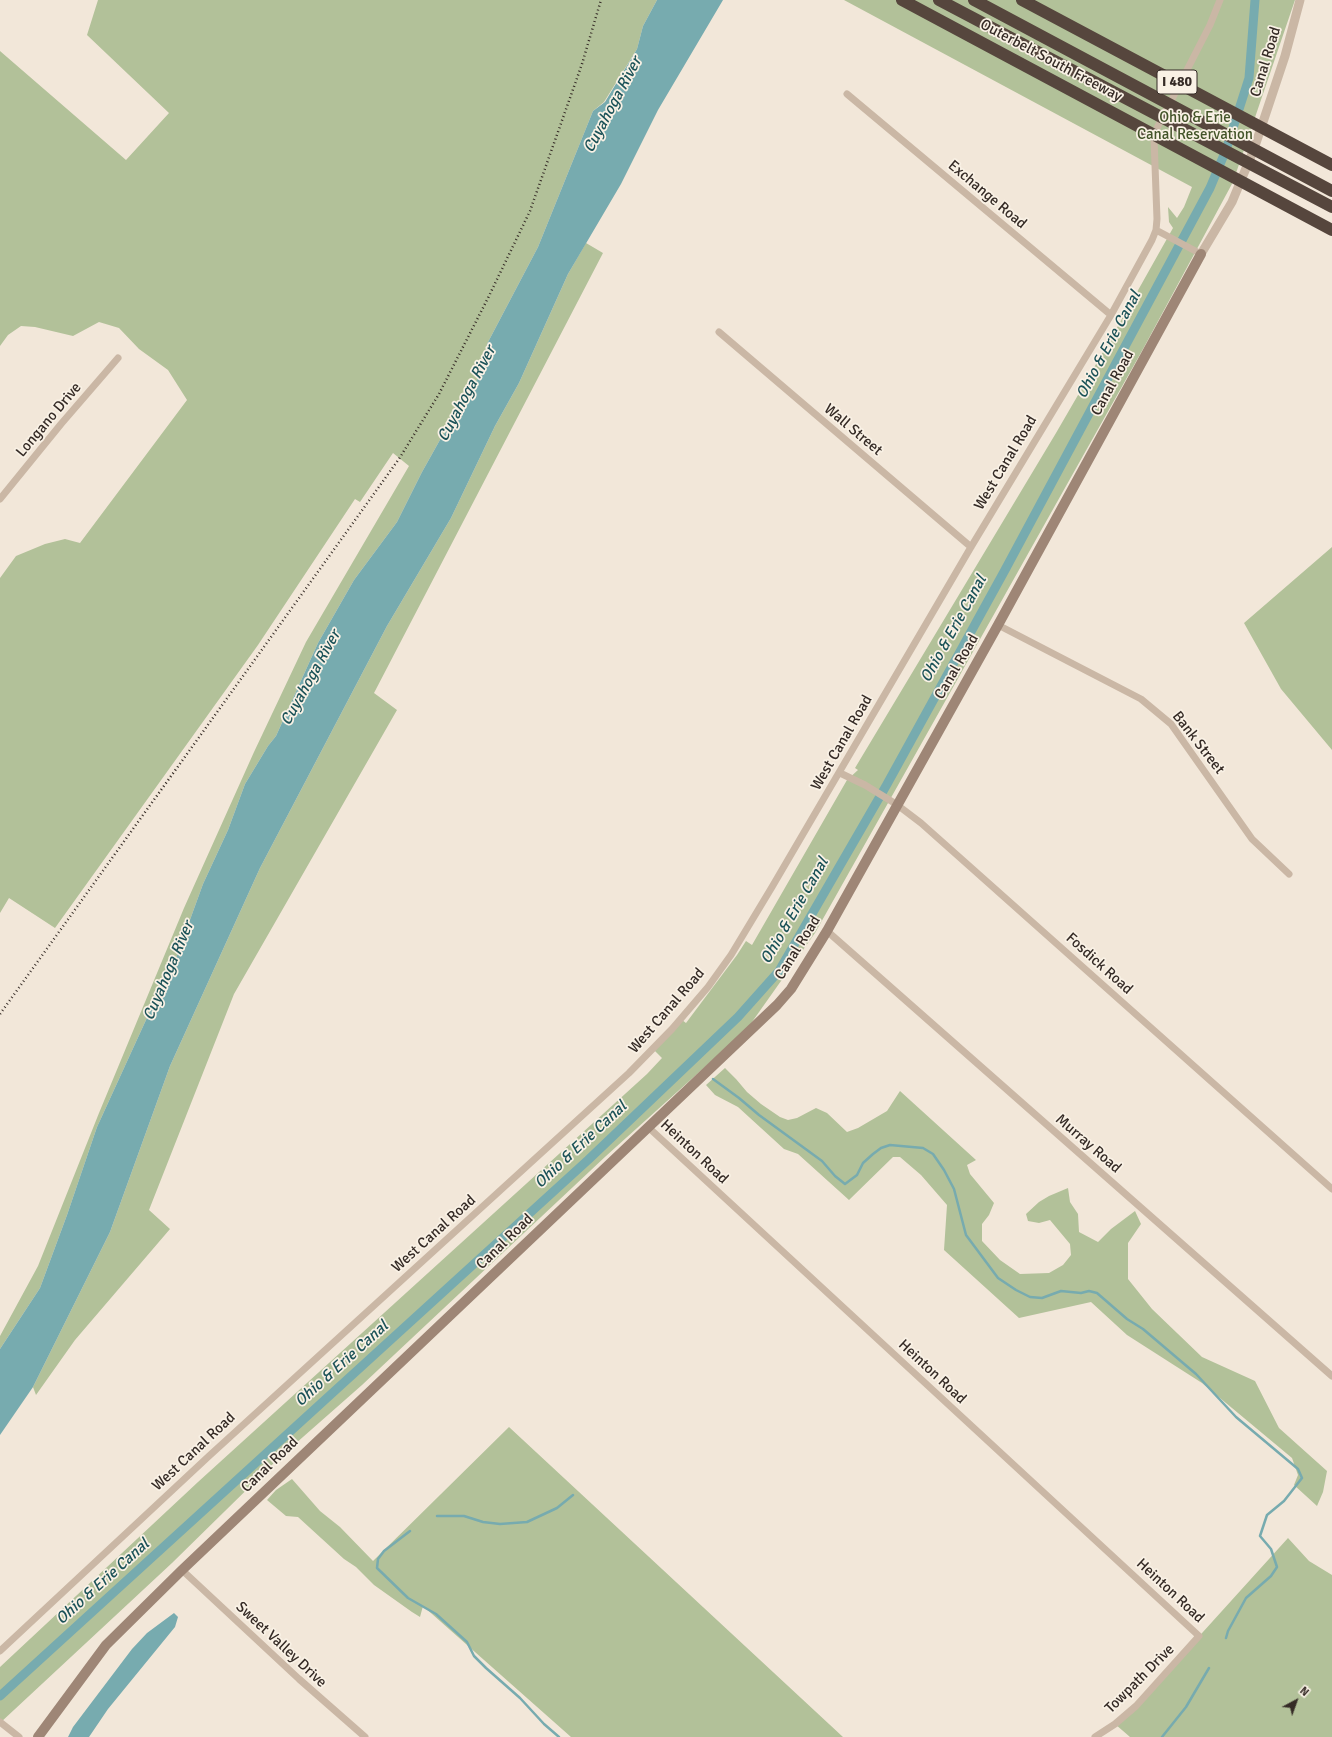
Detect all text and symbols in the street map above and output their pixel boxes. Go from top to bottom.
street label: Outerbelt South Freeway [977,16,1125,106]
street label: Canal Road [1247,25,1285,99]
water label: Cuyahoga River [580,54,646,156]
road number: I 480 [1157,70,1197,94]
park label: Ohio & Erie Canal Reservation [1137,109,1253,144]
street label: Exchange Road [944,157,1030,233]
water label: Ohio & Erie Canal [1073,288,1145,402]
water label: Cuyahoga River [434,343,500,445]
street label: Canal Road [1088,347,1138,419]
street label: Longano Drive [13,379,85,461]
street label: Wall Street [820,400,886,460]
street label: West Canal Road [971,413,1041,513]
water label: Ohio & Erie Canal [917,572,991,686]
water label: Cuyahoga River [277,627,345,729]
street label: Canal Road [931,631,983,703]
street label: West Canal Road [807,692,877,794]
street label: Bank Street [1168,708,1228,778]
water label: Ohio & Erie Canal [757,855,833,967]
street label: Canal Road [771,913,825,983]
water label: Cuyahoga River [140,919,198,1023]
street label: Fosdick Road [1062,929,1136,999]
street label: West Canal Road [625,965,709,1057]
water label: Ohio & Erie Canal [531,1097,631,1193]
street label: Murray Road [1051,1111,1125,1177]
street label: Heinton Road [656,1116,732,1188]
street label: West Canal Road [388,1192,480,1276]
street label: Canal Road [473,1210,537,1274]
water label: Ohio & Erie Canal [291,1317,393,1411]
street label: Heinton Road [894,1336,970,1408]
street label: West Canal Road [149,1409,239,1495]
street label: Canal Road [238,1433,302,1497]
water label: Ohio & Erie Canal [52,1535,154,1629]
street label: Heinton Road [1132,1555,1208,1627]
street label: Sweet Valley Drive [232,1598,330,1692]
street label: Towpath Drive [1102,1641,1178,1717]
north arrow [1276,1681,1316,1721]
text: N [1297,1684,1311,1699]

